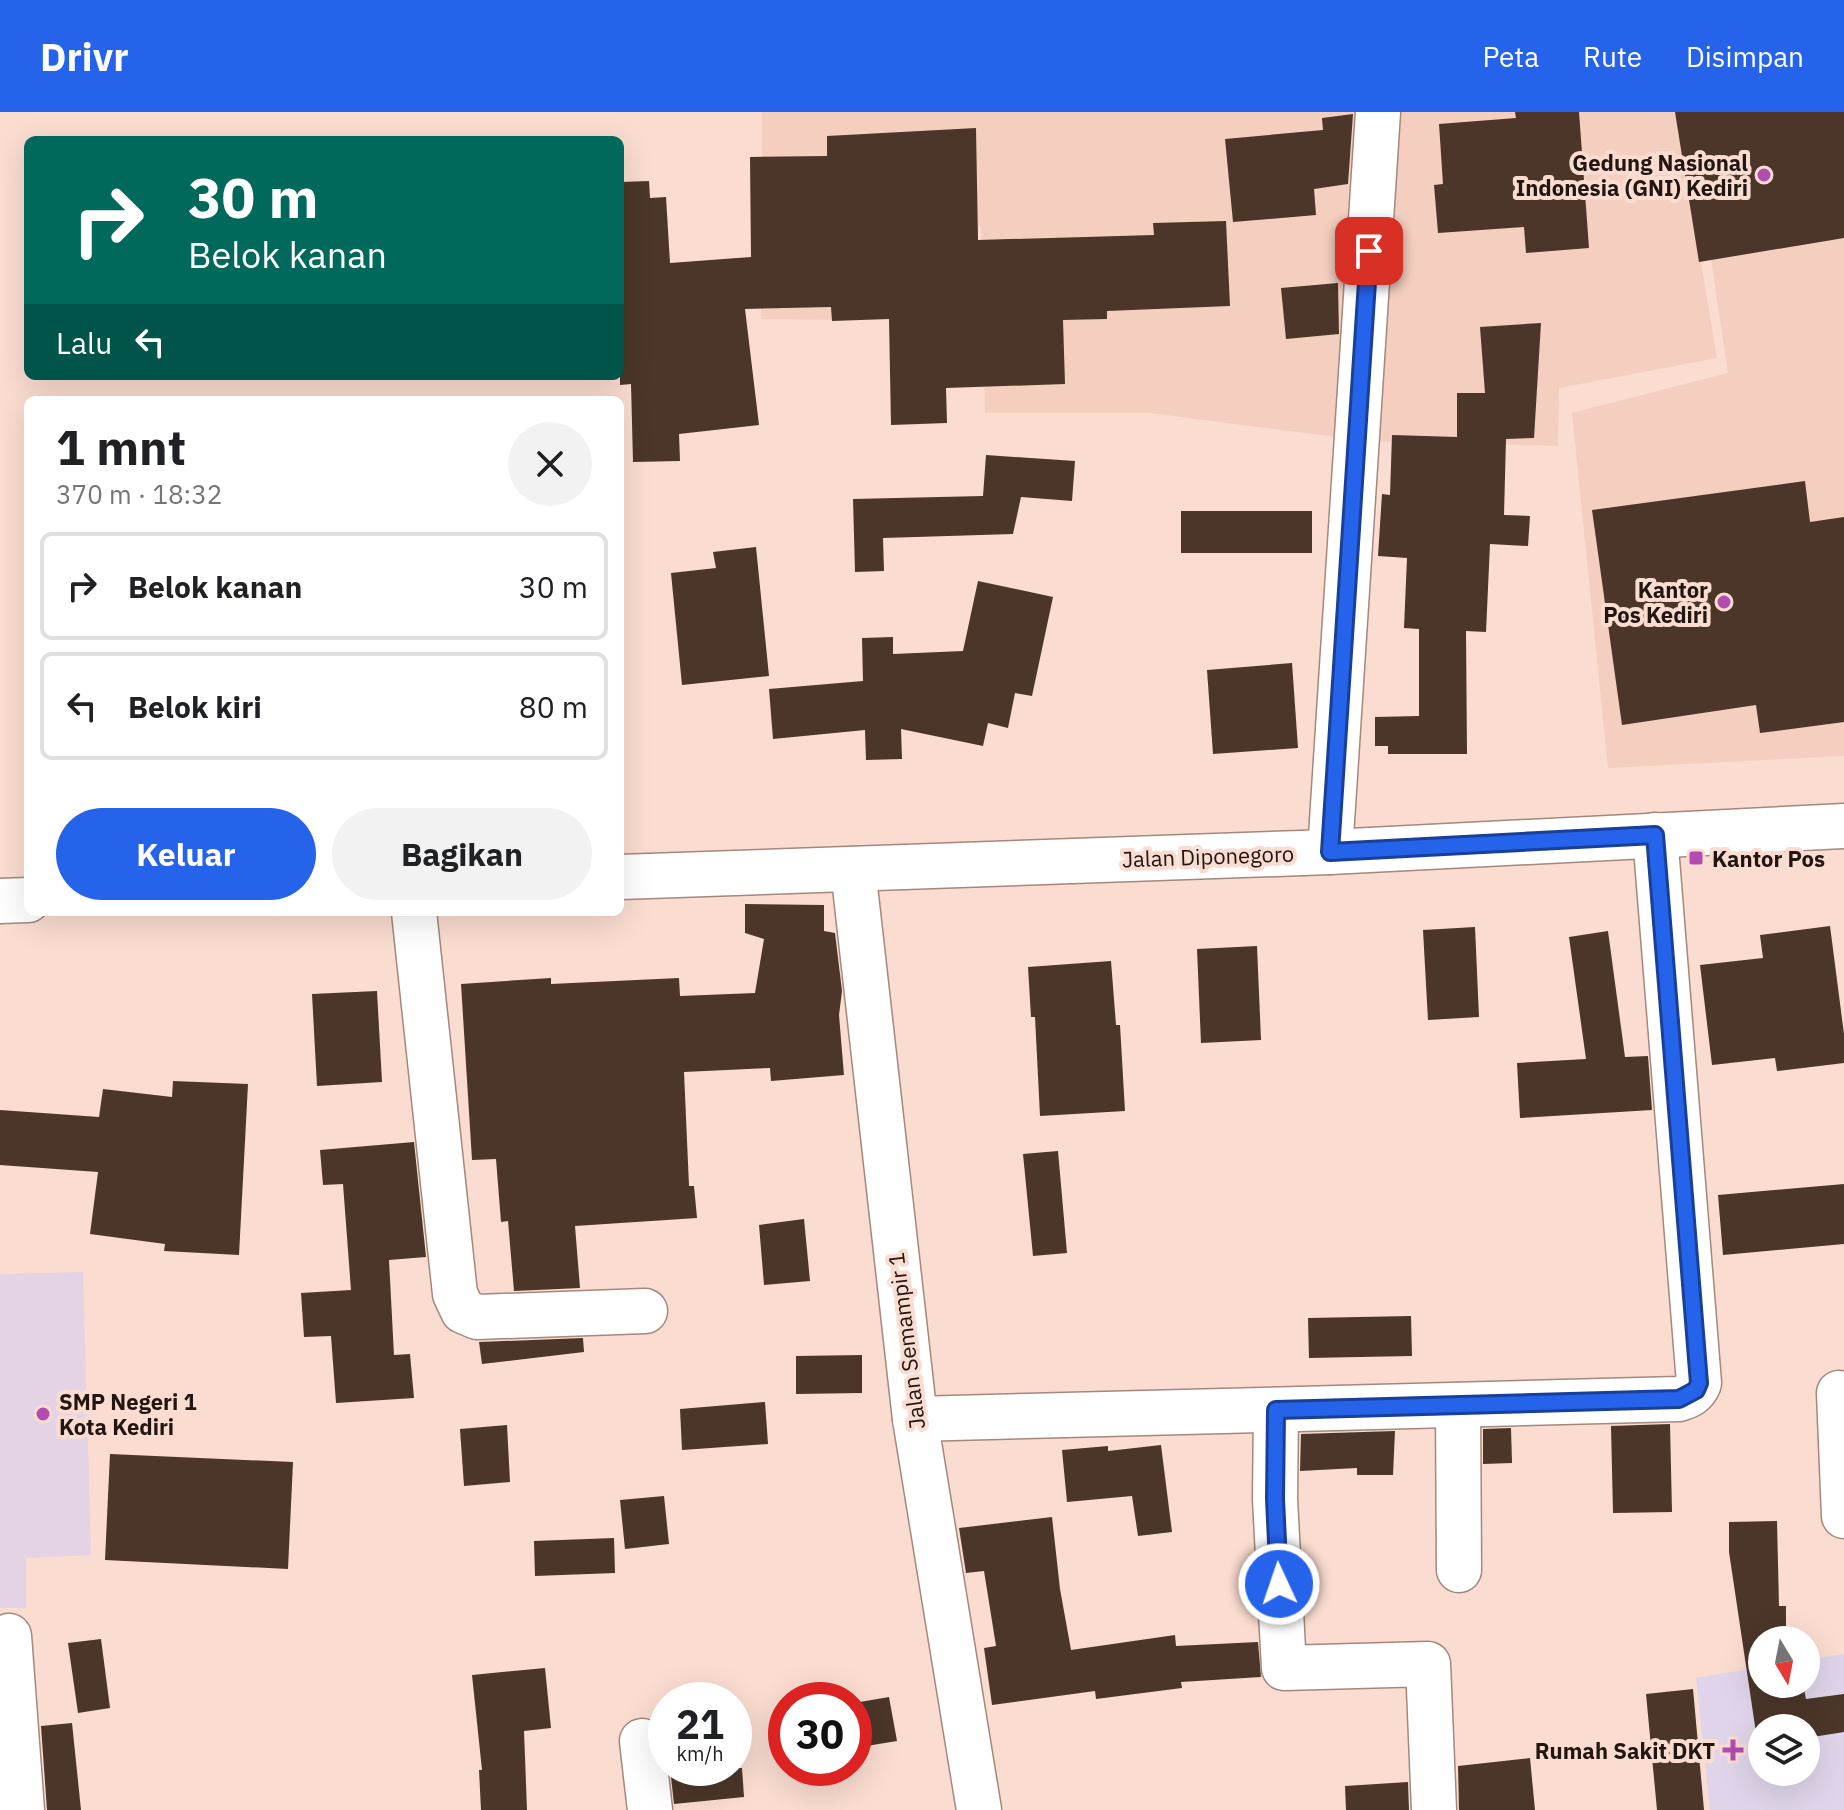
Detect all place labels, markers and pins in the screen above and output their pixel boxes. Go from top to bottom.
place label: Gedung Nasional Indonesia (GNI) Kediri [1516,148,1748,202]
marker: Gedung Nasional Indonesia (GNI) Kediri [1755,166,1773,184]
pin [1335,217,1403,285]
place label: Kantor Pos Kediri [1603,575,1708,629]
marker: Kantor Pos Kediri [1715,593,1733,611]
place label: Kantor Pos [1712,844,1825,873]
marker: Kantor Pos [1687,849,1705,867]
place label: SMP Negeri 1 Kota Kediri [59,1387,197,1441]
marker: SMP Negeri 1 Kota Kediri [34,1405,52,1423]
place label: Rumah Sakit DKT [1535,1736,1715,1765]
marker: Rumah Sakit DKT [1722,1739,1744,1761]

